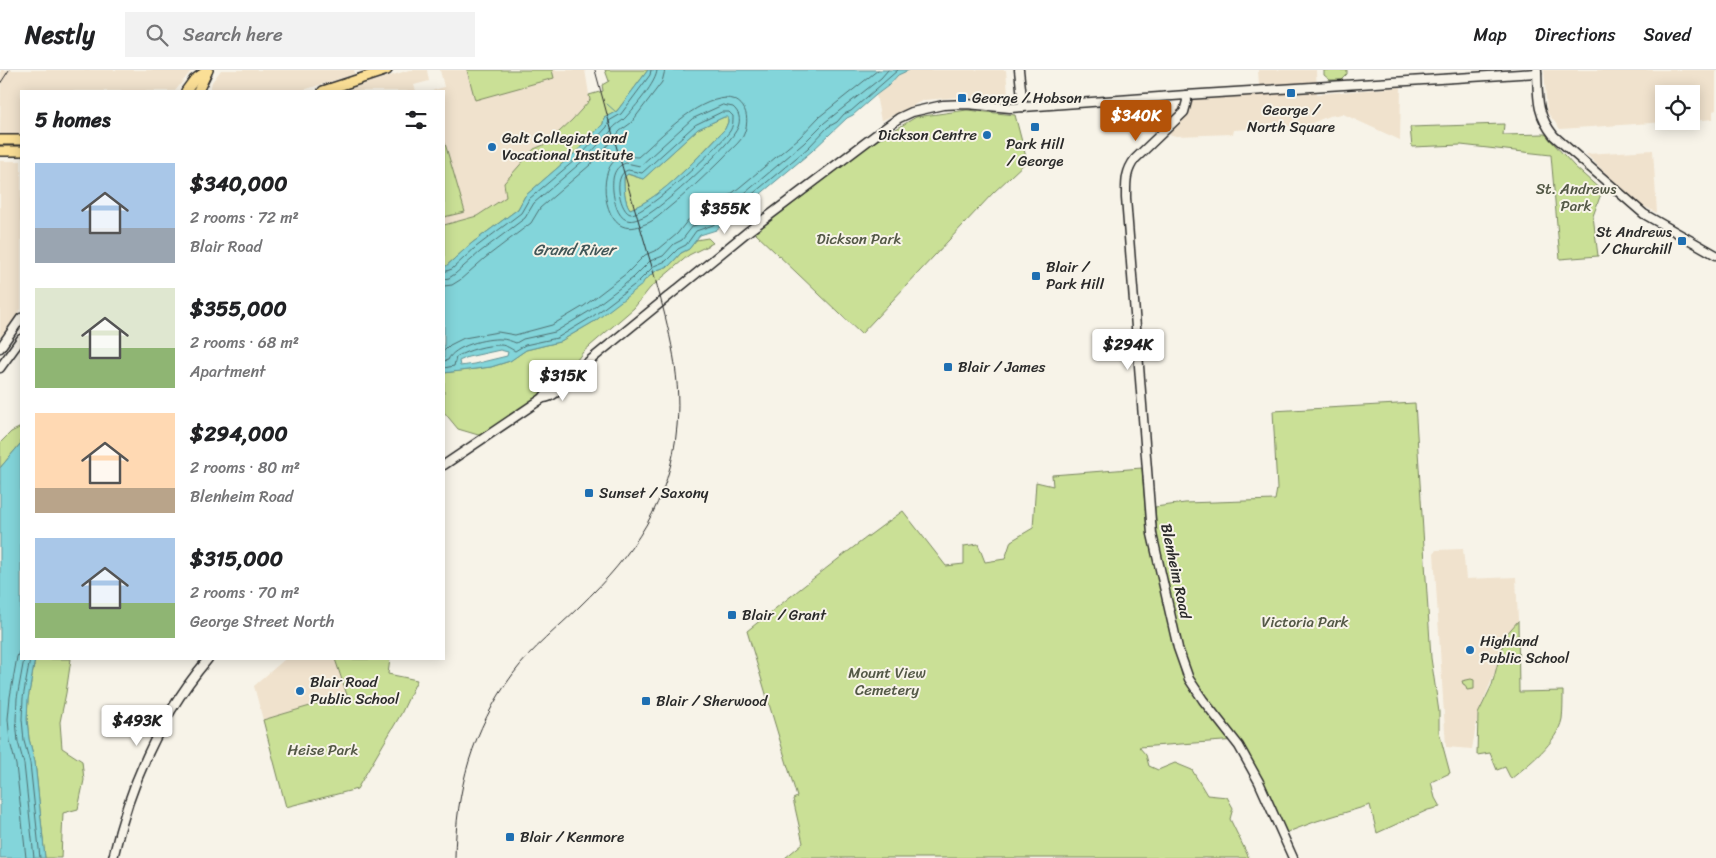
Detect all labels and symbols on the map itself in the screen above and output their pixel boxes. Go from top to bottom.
place label: George / Hobson [972,85,1082,111]
marker: George / North Square [1285,87,1297,99]
marker: George / Hobson [956,92,968,104]
place label: George / North Square [1247,97,1335,140]
pin: $340K [1101,100,1171,142]
marker: Park Hill / George [1029,121,1041,133]
place label: Dickson Centre [878,122,977,148]
place label: Galt Collegiate and Vocational Institute [502,125,633,168]
marker: Dickson Centre [981,129,993,141]
place label: Park Hill / George [1006,131,1065,174]
marker: Galt Collegiate and Vocational Institute [486,141,498,153]
park label: St. Andrews Park [1536,176,1617,219]
pin: $355K [690,192,760,235]
place label: St Andrews / Churchill [1596,219,1673,262]
park label: Dickson Park [816,226,902,252]
water label: Grand River [533,235,618,264]
marker: St Andrews / Churchill [1676,235,1688,247]
place label: Blair / Park Hill [1046,254,1105,297]
marker: Blair / Park Hill [1030,270,1042,282]
pin: $294K [1093,328,1163,371]
place label: Blair / James [958,354,1046,380]
pin: $315K [528,360,598,402]
marker: Blair / James [942,361,954,373]
place label: Sunset / Saxony [599,480,709,506]
marker: Sunset / Saxony [583,487,595,499]
street label: Blenheim Road [1153,521,1199,622]
place label: Blair / Grant [742,602,827,628]
marker: Blair / Grant [726,609,738,621]
park label: Victoria Park [1261,609,1349,635]
place label: Highland Public School [1480,628,1570,671]
marker: Highland Public School [1464,644,1476,656]
park label: Mount View Cemetery [848,660,926,703]
place label: Blair Road Public School [310,669,400,712]
marker: Blair Road Public School [294,685,306,697]
place label: Blair / Sherwood [656,688,768,714]
marker: Blair / Sherwood [640,695,652,707]
pin: $493K [102,704,172,747]
park label: Heise Park [288,737,359,763]
place label: Blair / Kenmore [520,824,624,850]
marker: Blair / Kenmore [504,831,516,843]

